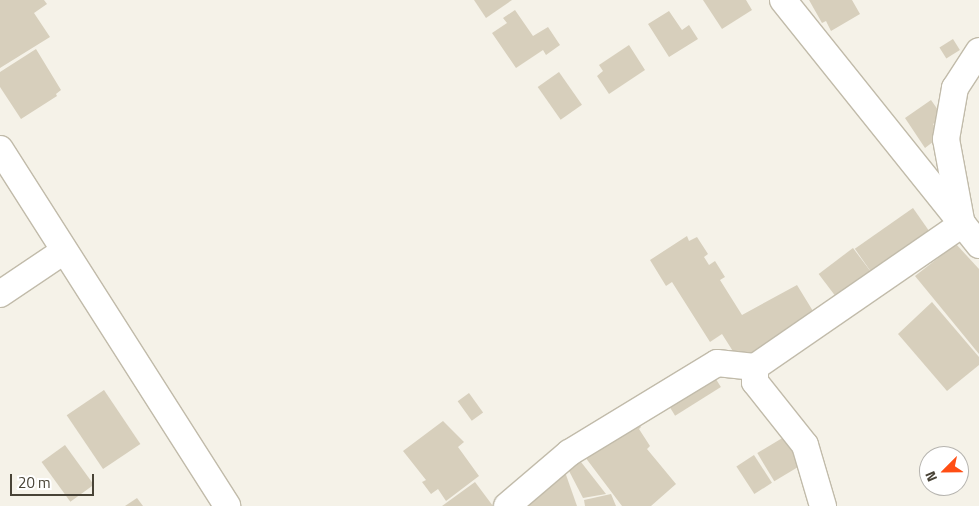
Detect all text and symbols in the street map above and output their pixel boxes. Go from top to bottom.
north arrow [919,446,969,496]
scale bar [12,464,96,496]
text: N [919,468,942,485]
text: 20 m [18,471,51,494]

